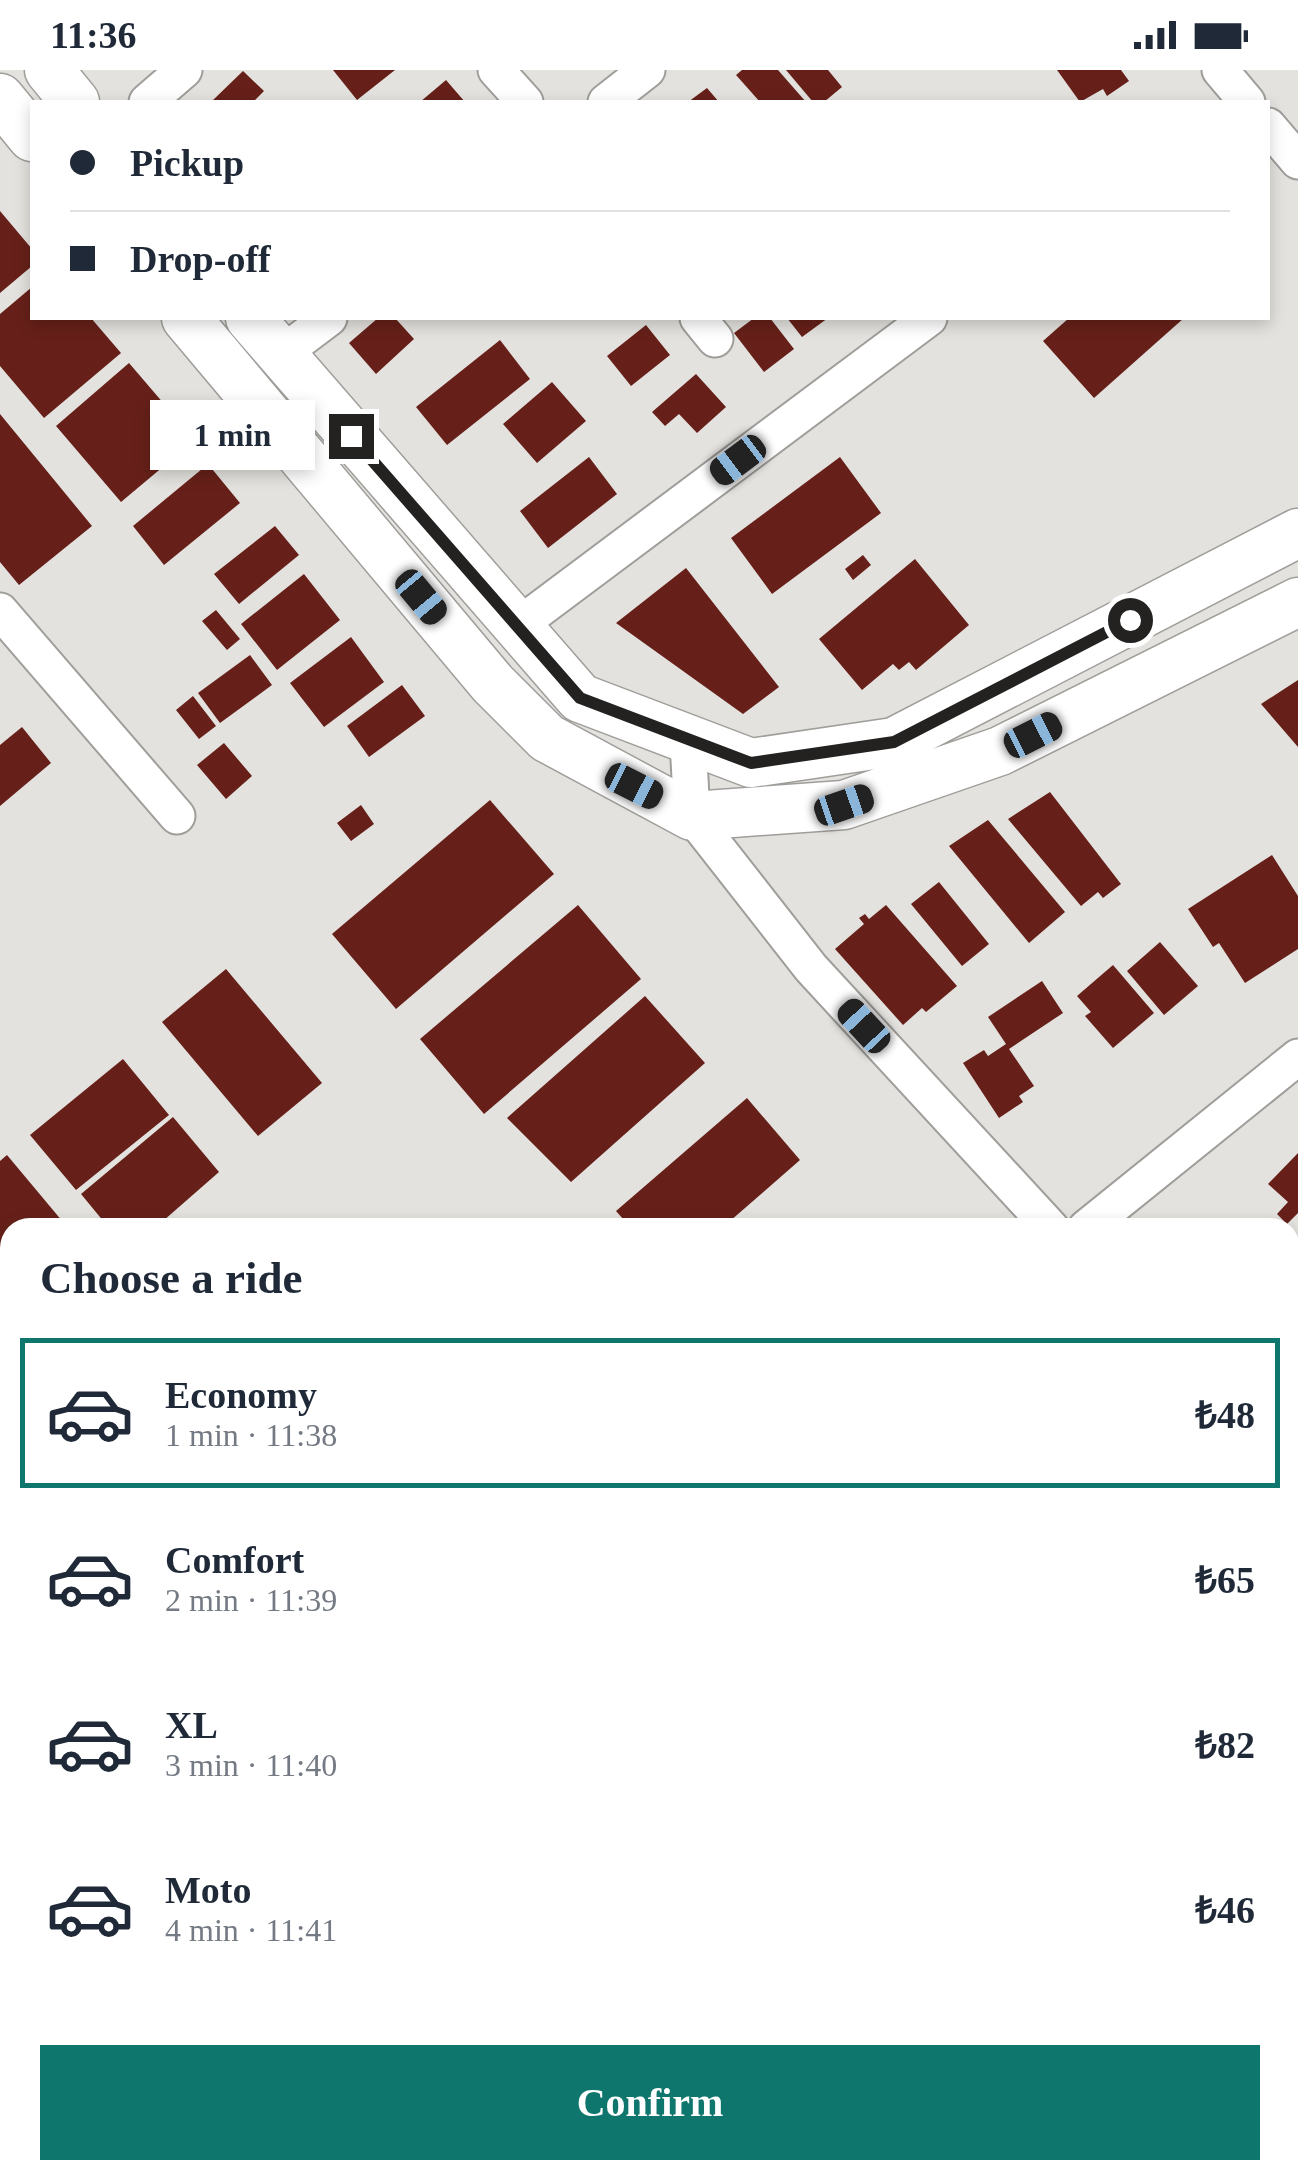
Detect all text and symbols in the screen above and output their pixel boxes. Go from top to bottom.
text: 11:36 [50,14,137,56]
text: Pickup [130,142,244,184]
text: Drop-off [130,238,271,280]
callout: 1 min [151,401,316,471]
route end [329,414,374,459]
text: 1 min [194,417,271,453]
car [705,430,771,490]
car [390,564,452,630]
route start [1108,598,1153,643]
car [999,708,1067,762]
car [600,759,668,813]
car [811,781,877,829]
car [833,994,895,1058]
text: Choose a ride [40,1253,303,1303]
icon: car [45,1368,135,1458]
text: Economy [165,1374,317,1416]
text: ₺48 [1195,1394,1255,1436]
text: 1 min · 11:38 [165,1417,337,1453]
icon: car [45,1533,135,1623]
text: Comfort [165,1539,304,1581]
text: ₺65 [1195,1559,1255,1601]
text: 2 min · 11:39 [165,1582,337,1618]
icon: car [45,1698,135,1788]
text: XL [165,1704,218,1746]
text: ₺82 [1195,1724,1255,1766]
text: 3 min · 11:40 [165,1747,337,1783]
icon: car [45,1863,135,1953]
text: Moto [165,1869,252,1911]
text: ₺46 [1195,1889,1255,1931]
text: 4 min · 11:41 [165,1912,337,1948]
button: Confirm [40,2045,1260,2160]

